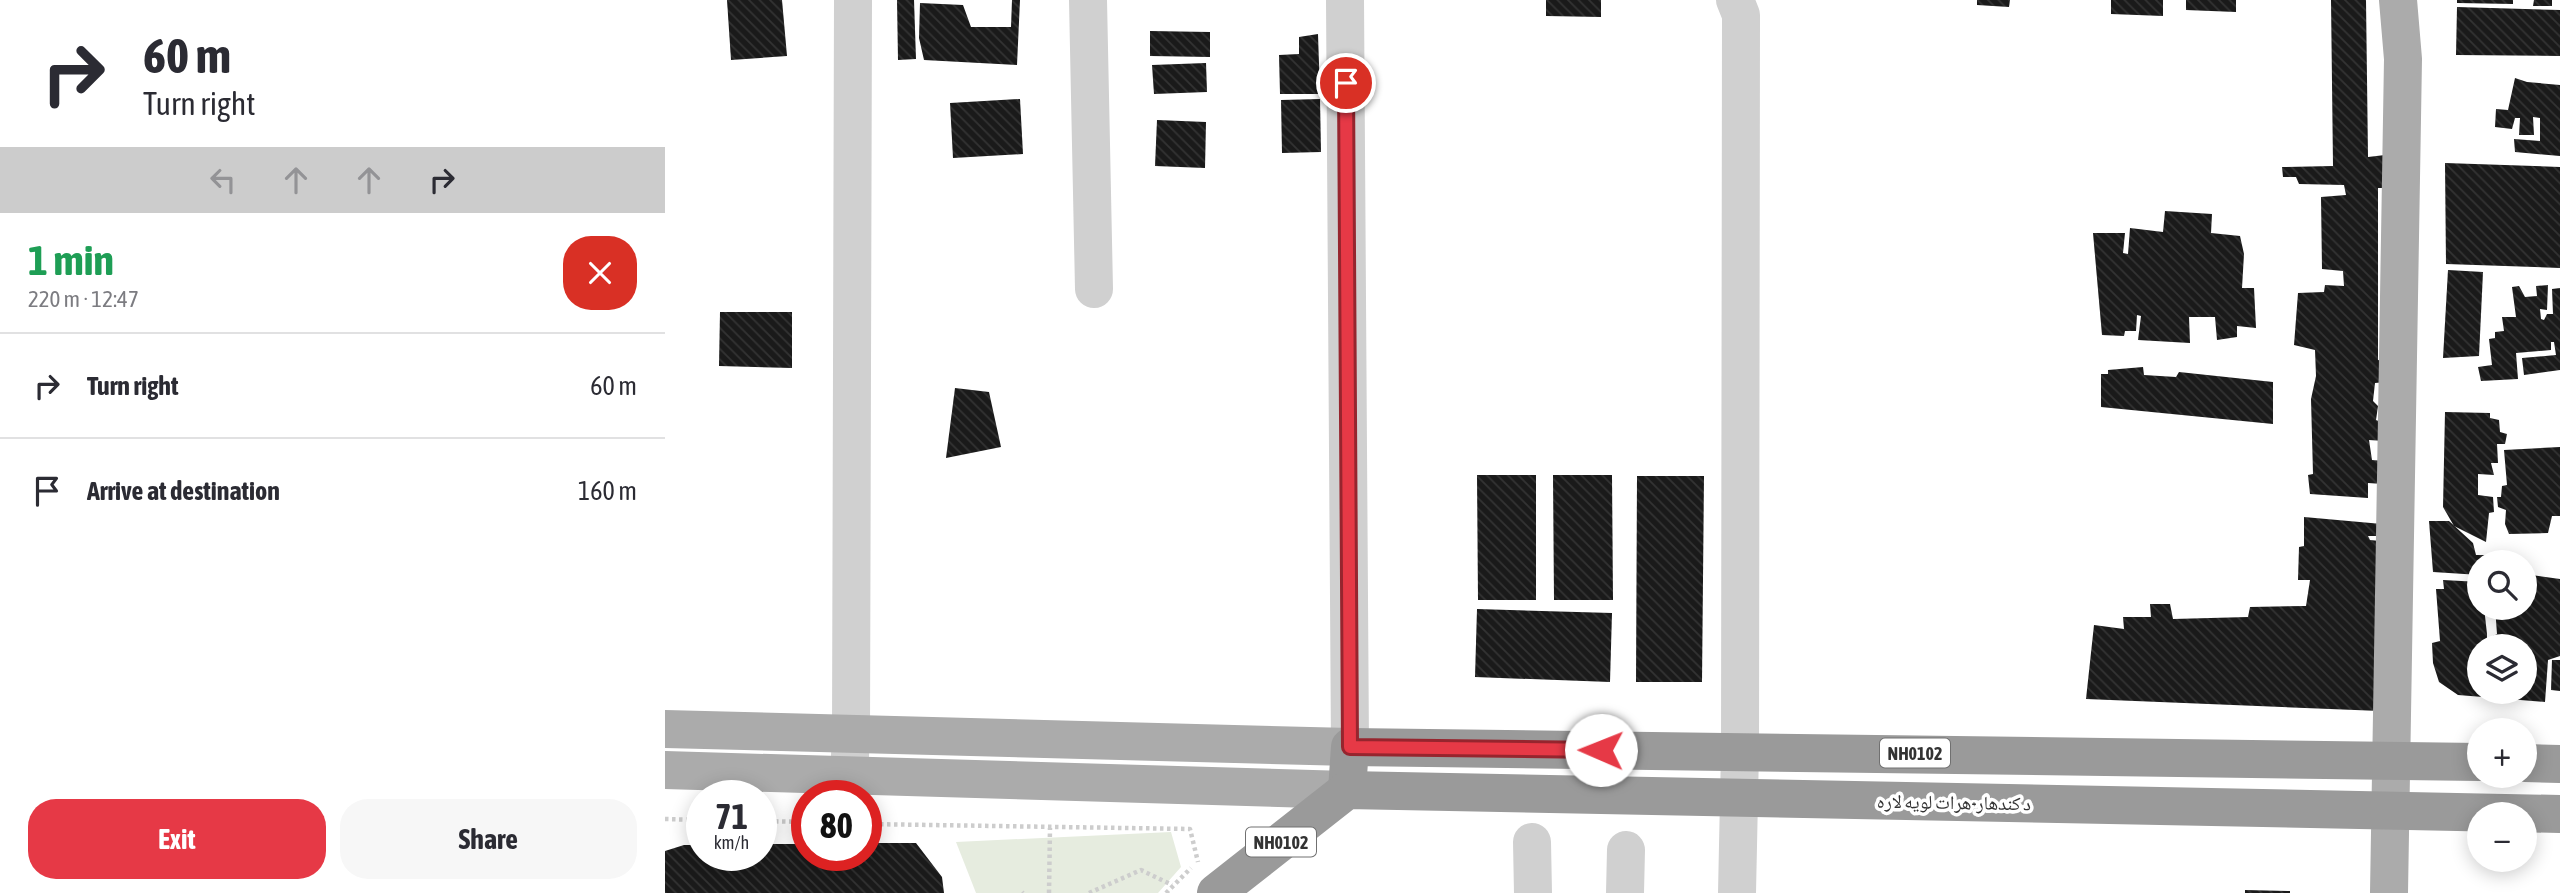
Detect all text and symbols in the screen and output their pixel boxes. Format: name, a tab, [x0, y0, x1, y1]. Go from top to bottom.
text: 60 m	[143, 27, 231, 83]
icon: right	[28, 28, 119, 119]
pin	[1316, 53, 1376, 113]
icon: arrive	[1327, 64, 1365, 102]
text: Turn right	[143, 85, 256, 122]
icon: left	[204, 161, 242, 199]
icon: ahead	[277, 161, 315, 199]
icon: ahead	[350, 161, 388, 199]
icon: right	[423, 161, 461, 199]
text: 1 min	[28, 236, 114, 284]
button: close	[563, 236, 637, 310]
text: 220 m · 12:47	[28, 286, 139, 312]
icon: right	[28, 367, 66, 405]
text: Turn right	[87, 371, 178, 401]
text: 60 m	[590, 371, 637, 401]
icon: arrive	[28, 472, 66, 510]
text: Arrive at destination	[87, 476, 280, 506]
text: 160 m	[578, 476, 637, 506]
map controls	[2467, 550, 2537, 872]
button: search	[2467, 550, 2537, 620]
button: layers	[2467, 634, 2537, 704]
position arrow	[1564, 713, 1638, 787]
button: +	[2467, 718, 2537, 788]
road number: NH0102	[1880, 738, 1950, 768]
speed limit sign: 80	[791, 780, 882, 871]
street label: د کندهار-هرات لويه لاره	[1877, 790, 2031, 815]
text: 71	[715, 796, 748, 836]
button: Exit	[28, 799, 326, 879]
button: Share	[340, 799, 637, 879]
button: −	[2467, 802, 2537, 872]
road number: NH0102	[1246, 828, 1316, 856]
text: km/h	[714, 832, 749, 853]

